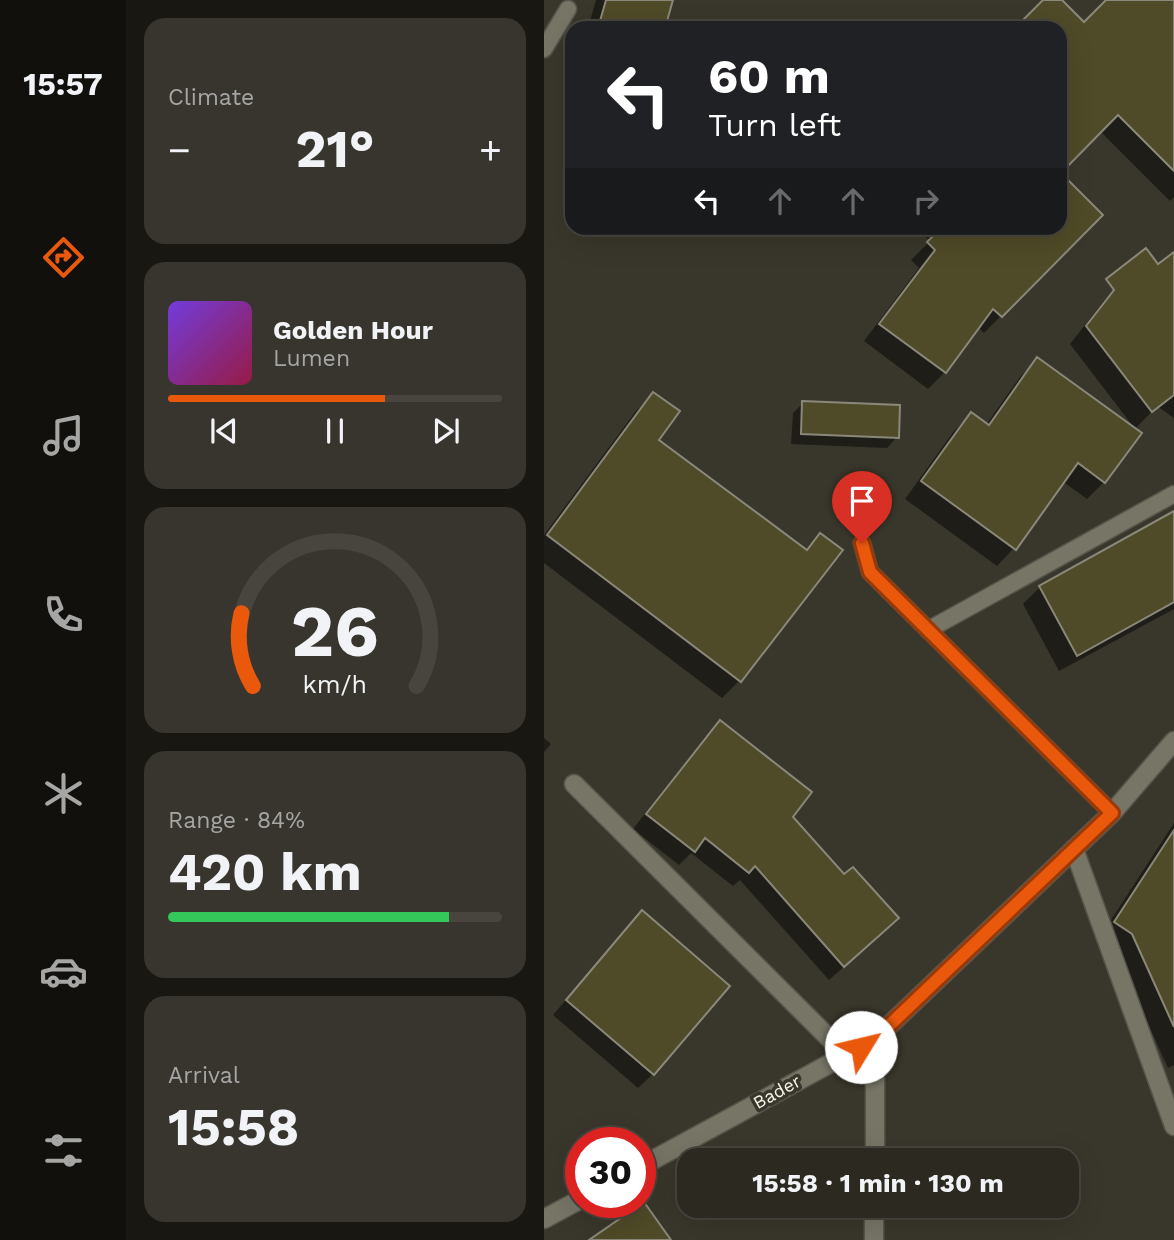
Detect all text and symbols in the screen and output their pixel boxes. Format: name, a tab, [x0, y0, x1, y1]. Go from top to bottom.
text: 60 m	[708, 47, 830, 105]
icon: left	[593, 49, 684, 140]
text: 15:57	[23, 65, 103, 103]
text: Climate	[168, 84, 254, 111]
text: Turn left	[708, 106, 841, 144]
text: 21°	[295, 119, 375, 180]
text: −	[168, 128, 191, 172]
text: +	[479, 128, 502, 172]
icon: left	[688, 182, 726, 220]
icon: ahead	[761, 182, 799, 220]
icon: ahead	[834, 182, 872, 220]
icon: right	[907, 182, 945, 220]
icon: directions	[39, 233, 88, 282]
text: Golden Hour	[273, 315, 433, 345]
text: Lumen	[273, 345, 350, 372]
icon: music	[39, 411, 88, 460]
icon: previous	[205, 412, 243, 450]
icon: pause	[316, 412, 354, 450]
icon: next	[427, 412, 465, 450]
pin	[832, 471, 892, 543]
icon: arrive	[843, 482, 881, 520]
text: 26	[291, 588, 379, 674]
icon: phone	[39, 590, 88, 639]
text: km/h	[303, 670, 367, 699]
icon: climate	[39, 769, 88, 818]
text: Range · 84%	[168, 807, 305, 834]
text: 420 km	[168, 842, 362, 903]
icon: car	[39, 947, 88, 996]
position arrow	[824, 1010, 898, 1084]
text: Arrival	[168, 1062, 240, 1089]
street label: Bader	[749, 1070, 804, 1113]
text: 15:58	[168, 1097, 299, 1158]
icon: filters	[39, 1126, 88, 1175]
speed limit sign: 30	[565, 1127, 656, 1218]
text: 15:58 · 1 min · 130 m	[752, 1168, 1004, 1198]

